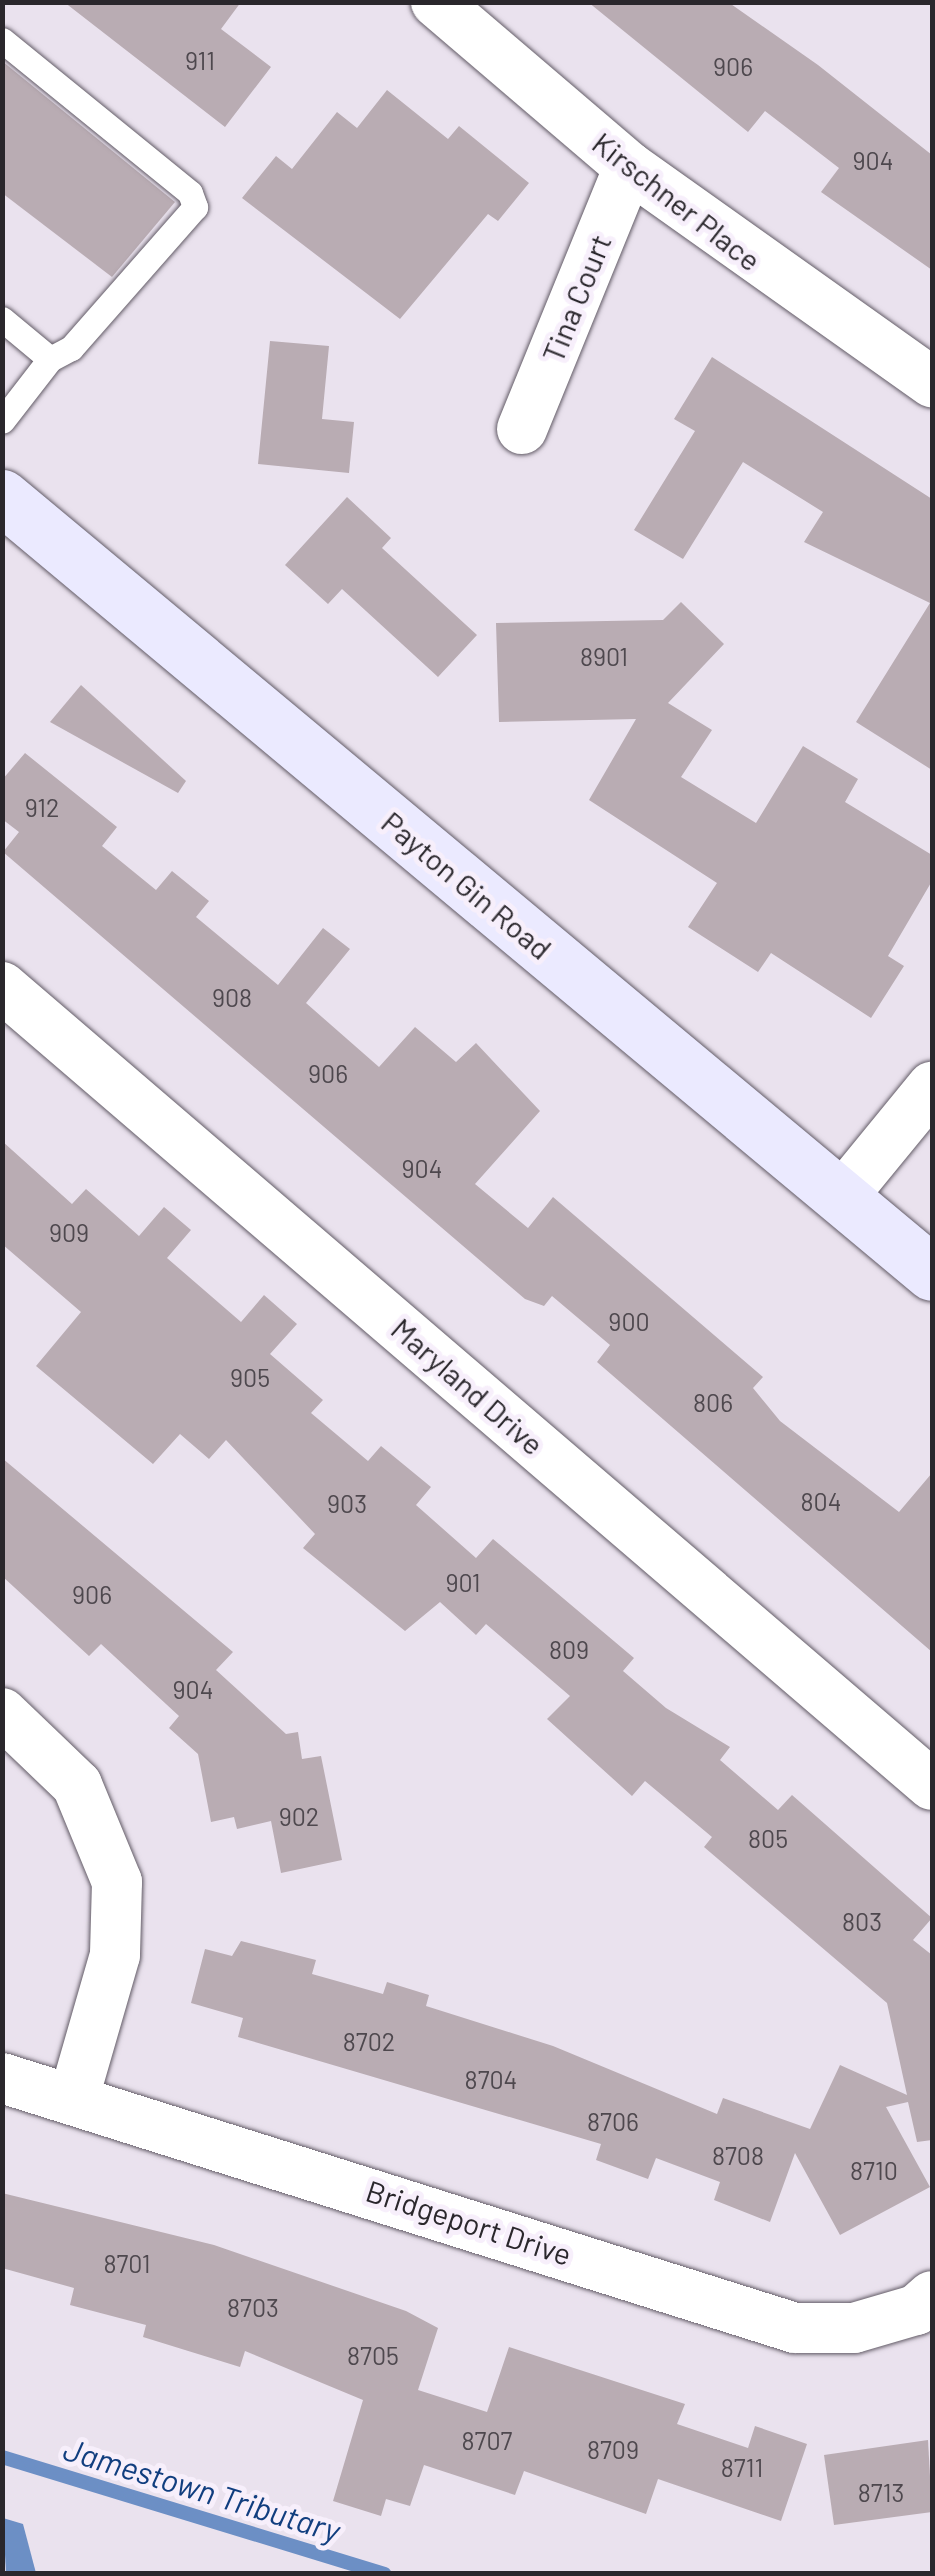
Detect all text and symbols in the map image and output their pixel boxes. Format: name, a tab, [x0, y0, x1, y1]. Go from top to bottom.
house number: 911	[185, 45, 215, 75]
house number: 906	[713, 51, 753, 81]
street label: Kirschner Place	[586, 124, 768, 278]
house number: 904	[853, 145, 893, 175]
street label: Tina Court	[534, 229, 618, 367]
house number: 8901	[580, 641, 628, 671]
house number: 912	[25, 792, 59, 822]
street label: Payton Gin Road	[375, 804, 559, 966]
house number: 908	[212, 982, 252, 1012]
house number: 906	[308, 1058, 348, 1088]
house number: 904	[402, 1153, 442, 1183]
house number: 909	[49, 1217, 89, 1247]
house number: 900	[608, 1306, 650, 1336]
street label: Maryland Drive	[385, 1310, 551, 1462]
house number: 905	[230, 1362, 270, 1392]
house number: 806	[693, 1387, 733, 1417]
house number: 804	[801, 1486, 841, 1516]
house number: 903	[327, 1488, 367, 1518]
house number: 901	[445, 1567, 481, 1597]
house number: 906	[72, 1579, 112, 1609]
house number: 809	[549, 1634, 589, 1664]
house number: 904	[173, 1674, 213, 1704]
house number: 902	[279, 1801, 319, 1831]
house number: 805	[748, 1823, 788, 1853]
house number: 803	[842, 1906, 882, 1936]
house number: 8702	[343, 2026, 395, 2056]
house number: 8704	[465, 2064, 517, 2094]
house number: 8706	[587, 2106, 639, 2136]
house number: 8708	[712, 2140, 764, 2170]
house number: 8710	[850, 2155, 898, 2185]
street label: Bridgeport Drive	[362, 2172, 576, 2272]
house number: 8701	[103, 2248, 151, 2278]
house number: 8703	[227, 2292, 279, 2322]
house number: 8705	[347, 2340, 399, 2370]
house number: 8707	[462, 2425, 512, 2455]
water label: Jamestown Tributary	[59, 2429, 345, 2549]
house number: 8709	[587, 2434, 639, 2464]
house number: 8711	[721, 2452, 763, 2482]
house number: 8713	[858, 2477, 904, 2507]

